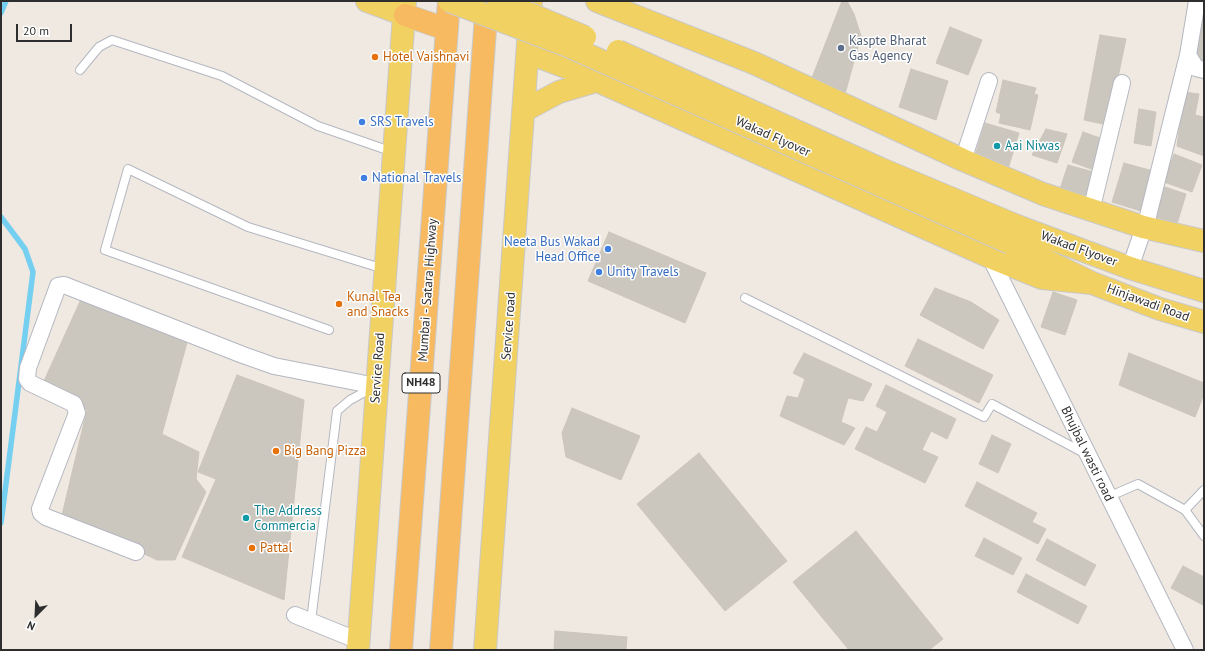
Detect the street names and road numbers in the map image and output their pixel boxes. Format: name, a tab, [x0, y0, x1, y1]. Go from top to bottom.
street label: Wakad Flyover	[733, 114, 813, 160]
street label: Mumbai - Satara Highway	[415, 218, 441, 362]
street label: Wakad Flyover	[1039, 228, 1119, 270]
street label: Hinjawadi Road	[1105, 281, 1191, 325]
street label: Service road	[499, 291, 519, 361]
street label: Service Road	[368, 332, 388, 404]
road number: NH48	[402, 373, 440, 393]
street label: Bhujbal wasti road	[1057, 404, 1117, 504]

